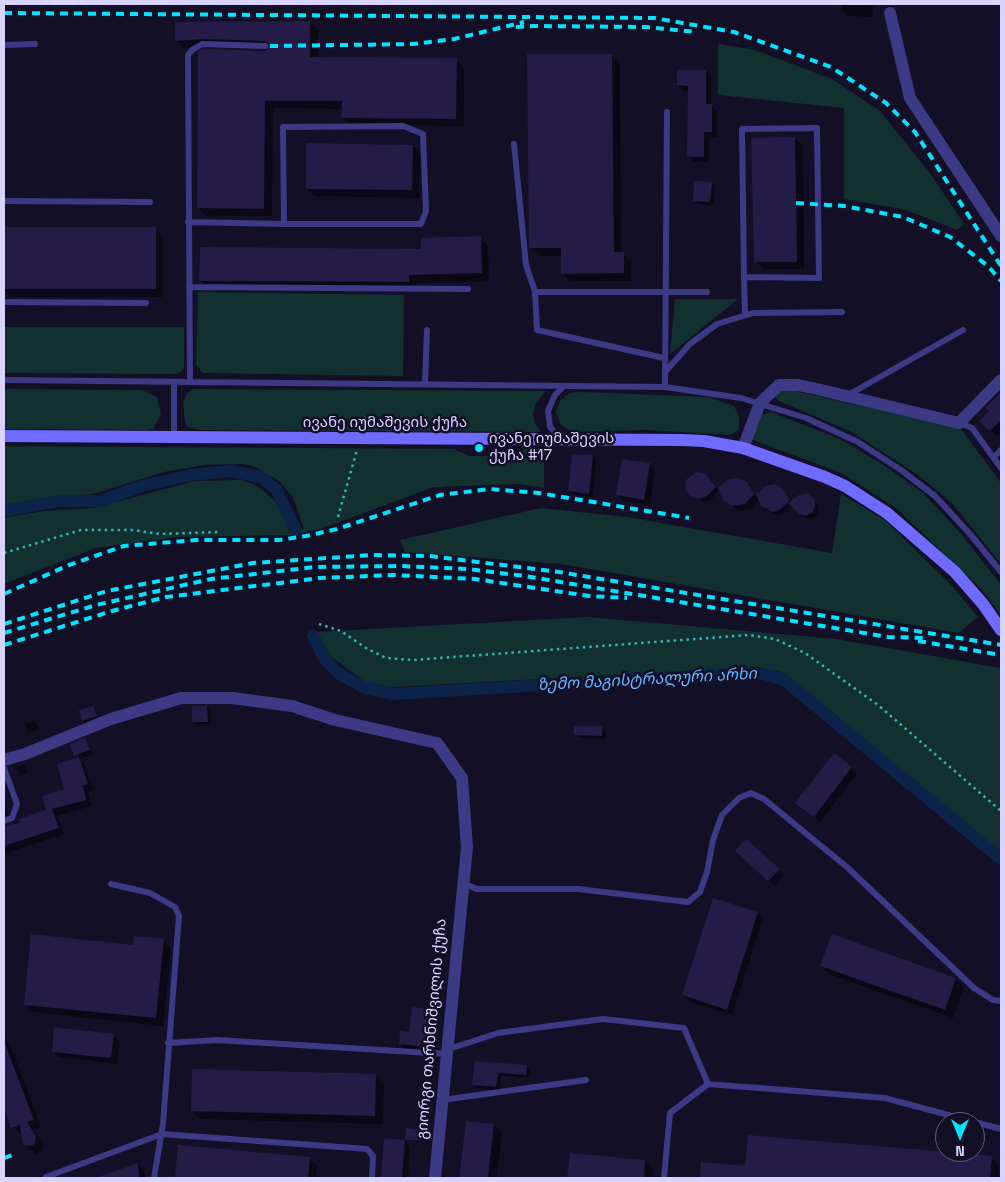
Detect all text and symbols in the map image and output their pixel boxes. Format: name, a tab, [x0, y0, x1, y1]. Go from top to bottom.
street label: ივანე იუმაშევის ქუჩა	[303, 414, 467, 432]
place label: ივანე იუმაშევის ქუჩა #17	[489, 430, 614, 465]
marker: ივანე იუმაშევის ქუჩა #17	[473, 442, 485, 454]
water label: ზემო მაგისტრალური არხი	[537, 665, 757, 695]
street label: გიორგი თარხნიშვილის ქუჩა	[413, 918, 451, 1140]
north arrow	[935, 1112, 985, 1162]
text: N	[955, 1142, 965, 1160]

